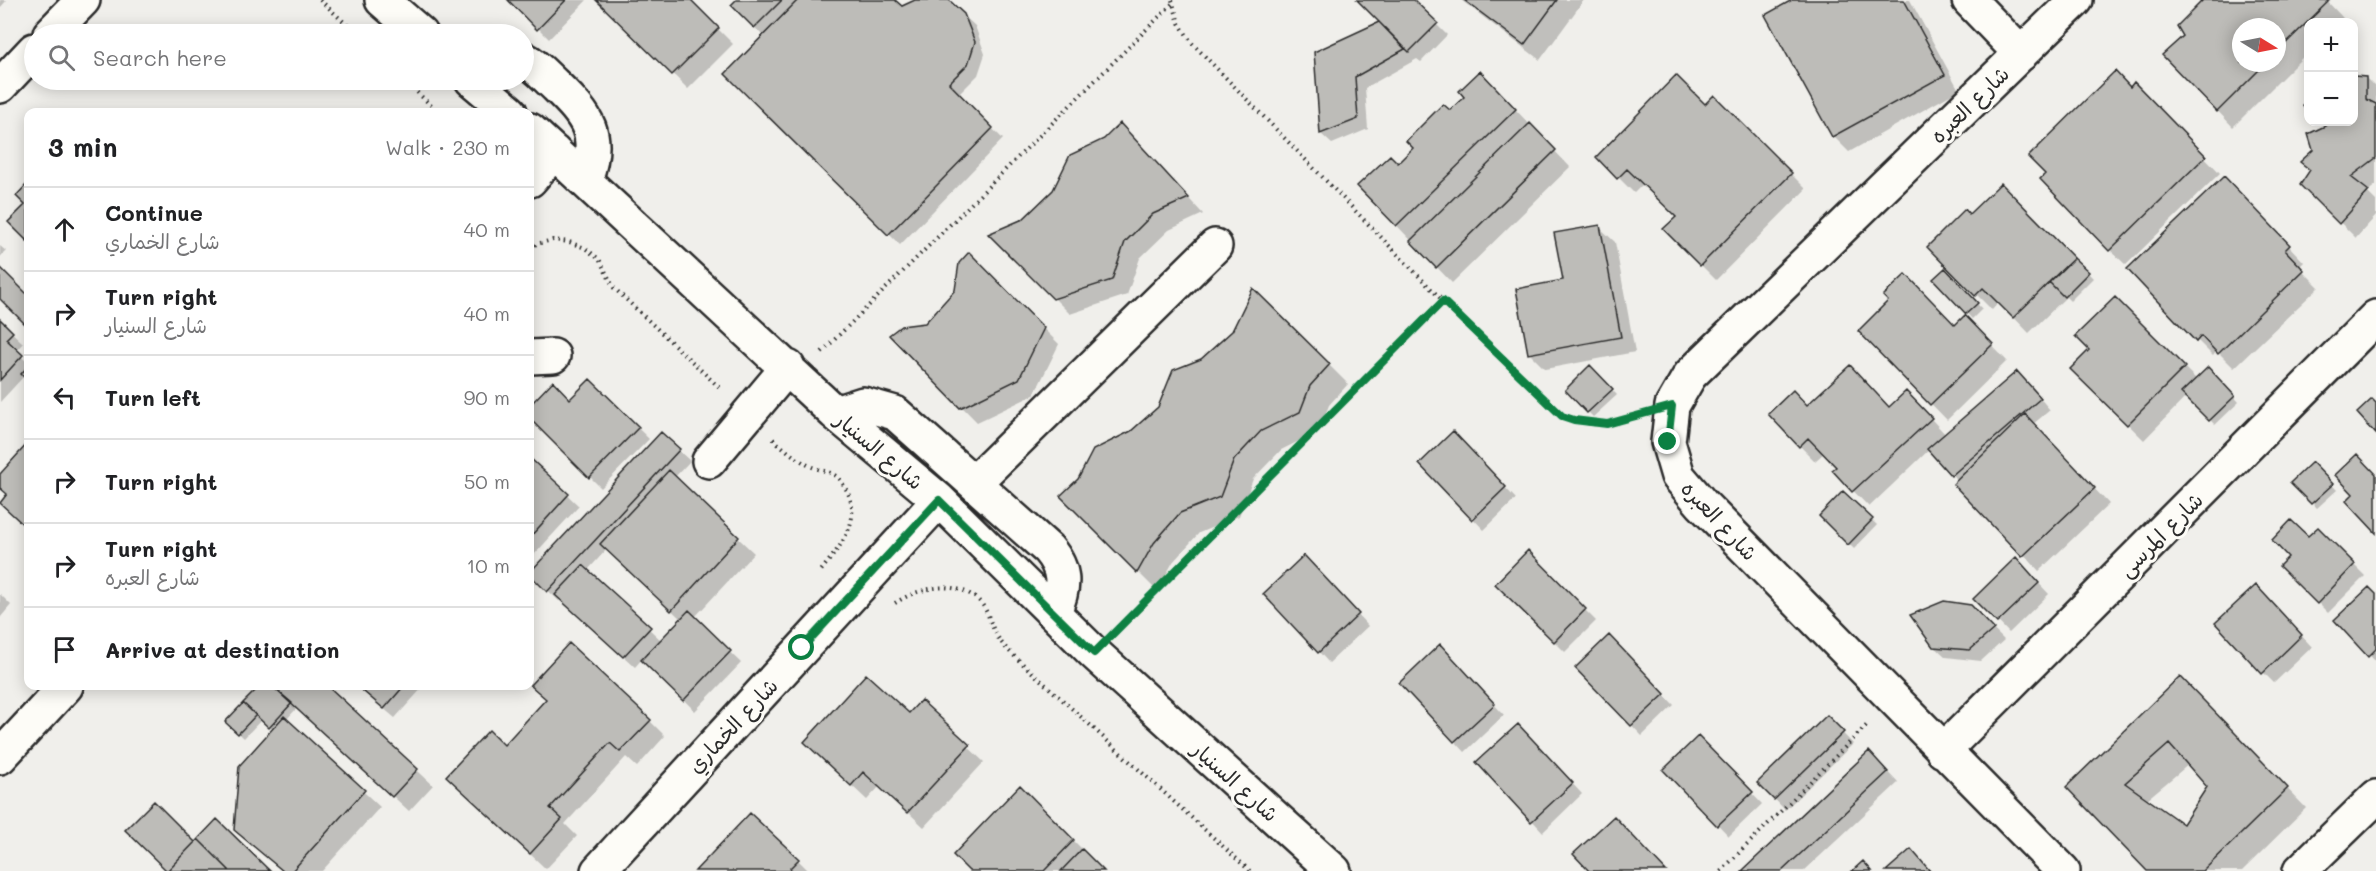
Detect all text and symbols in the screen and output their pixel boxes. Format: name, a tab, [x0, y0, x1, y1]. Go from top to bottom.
north arrow	[2232, 18, 2286, 72]
map controls	[2304, 18, 2358, 126]
button: +	[2304, 18, 2358, 72]
search box	[24, 24, 534, 90]
icon: search	[45, 41, 78, 74]
text: Search here	[93, 43, 227, 72]
street label: شارع العبره	[1924, 60, 2016, 150]
button: −	[2304, 72, 2358, 126]
text: 3 min	[48, 130, 117, 164]
text: Walk · 230 m	[385, 134, 510, 160]
text: Continue	[105, 198, 203, 227]
icon: ahead	[48, 213, 81, 246]
text: 40 m	[464, 216, 510, 242]
text: شارع الخماري	[105, 228, 220, 254]
text: Turn right	[105, 282, 217, 311]
icon: right	[48, 297, 81, 330]
text: 40 m	[464, 300, 510, 326]
text: شارع السنيار	[105, 312, 207, 338]
icon: left	[48, 381, 81, 414]
text: Turn left	[105, 383, 201, 412]
text: 90 m	[464, 384, 510, 410]
street label: شارع السنيار	[827, 404, 930, 497]
route end	[1654, 428, 1680, 454]
icon: right	[48, 465, 81, 498]
text: Turn right	[105, 467, 217, 496]
text: 50 m	[464, 468, 510, 494]
street label: شارع العبره	[1674, 474, 1764, 568]
street label: شارع المرسى	[2112, 486, 2210, 584]
text: Turn right	[105, 534, 217, 563]
icon: right	[48, 549, 81, 582]
text: 10 m	[466, 552, 510, 578]
text: شارع العبره	[105, 564, 200, 590]
icon: arrive	[48, 633, 81, 666]
route start	[788, 634, 814, 660]
text: Arrive at destination	[105, 635, 340, 664]
street label: شارع الخماري	[681, 672, 785, 780]
street label: شارع السنيار	[1184, 734, 1285, 829]

